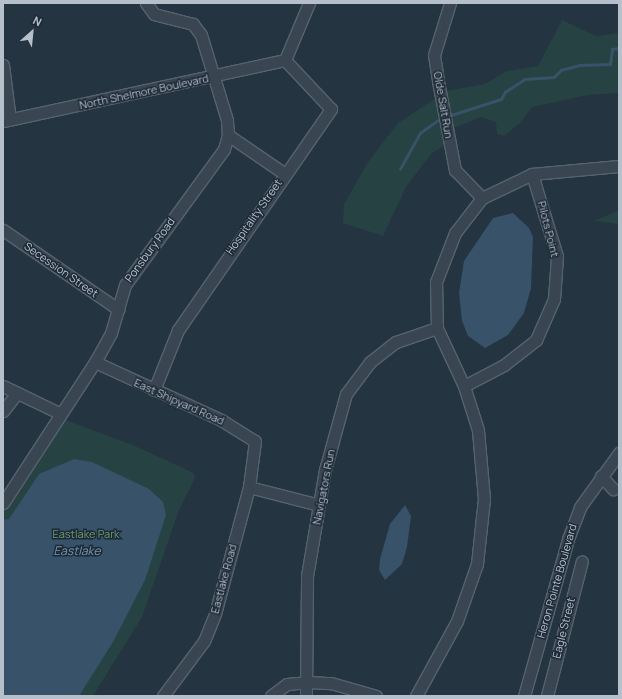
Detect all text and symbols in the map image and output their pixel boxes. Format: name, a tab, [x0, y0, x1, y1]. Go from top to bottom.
north arrow	[12, 12, 52, 52]
text: N	[31, 12, 45, 29]
street label: Olde Salt Run	[431, 70, 455, 140]
street label: North Shelmore Boulevard	[78, 72, 210, 112]
street label: Hospitality Street	[223, 177, 285, 257]
street label: Pilots Point	[535, 200, 561, 258]
street label: Ponsbury Road	[122, 215, 178, 285]
street label: Secession Street	[21, 240, 101, 300]
street label: East Shipyard Road	[132, 376, 226, 428]
street label: Navigators Run	[310, 448, 338, 526]
street label: Heron Pointe Boulevard	[534, 522, 580, 640]
park label: Eastlake Park	[52, 527, 120, 541]
street label: Eastlake Road	[208, 543, 240, 615]
water label: Eastlake	[54, 544, 100, 558]
street label: Eagle Street	[550, 596, 578, 660]

